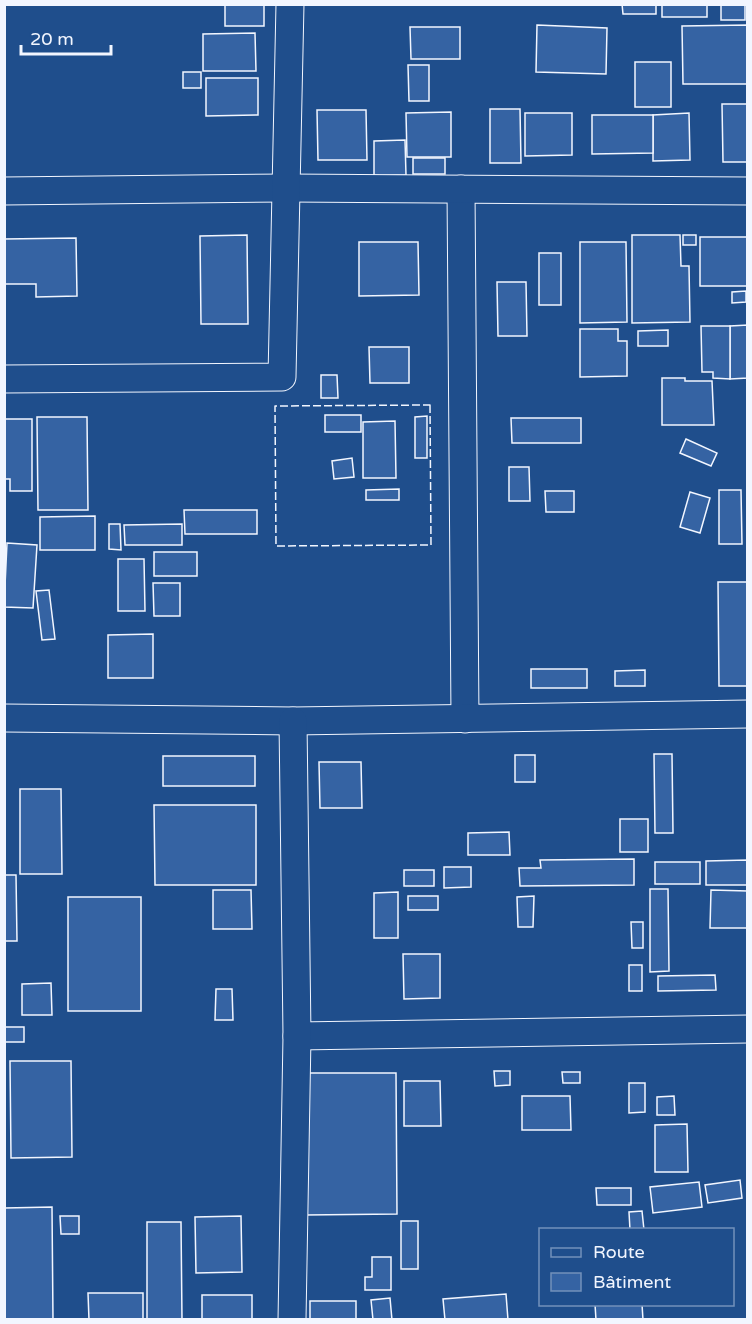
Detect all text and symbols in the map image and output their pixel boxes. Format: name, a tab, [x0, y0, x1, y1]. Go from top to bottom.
scale bar	[21, 18, 111, 56]
text: 20 m	[30, 28, 74, 50]
legend	[539, 1228, 734, 1306]
text: Route	[593, 1241, 645, 1263]
text: Bâtiment	[593, 1271, 671, 1293]

